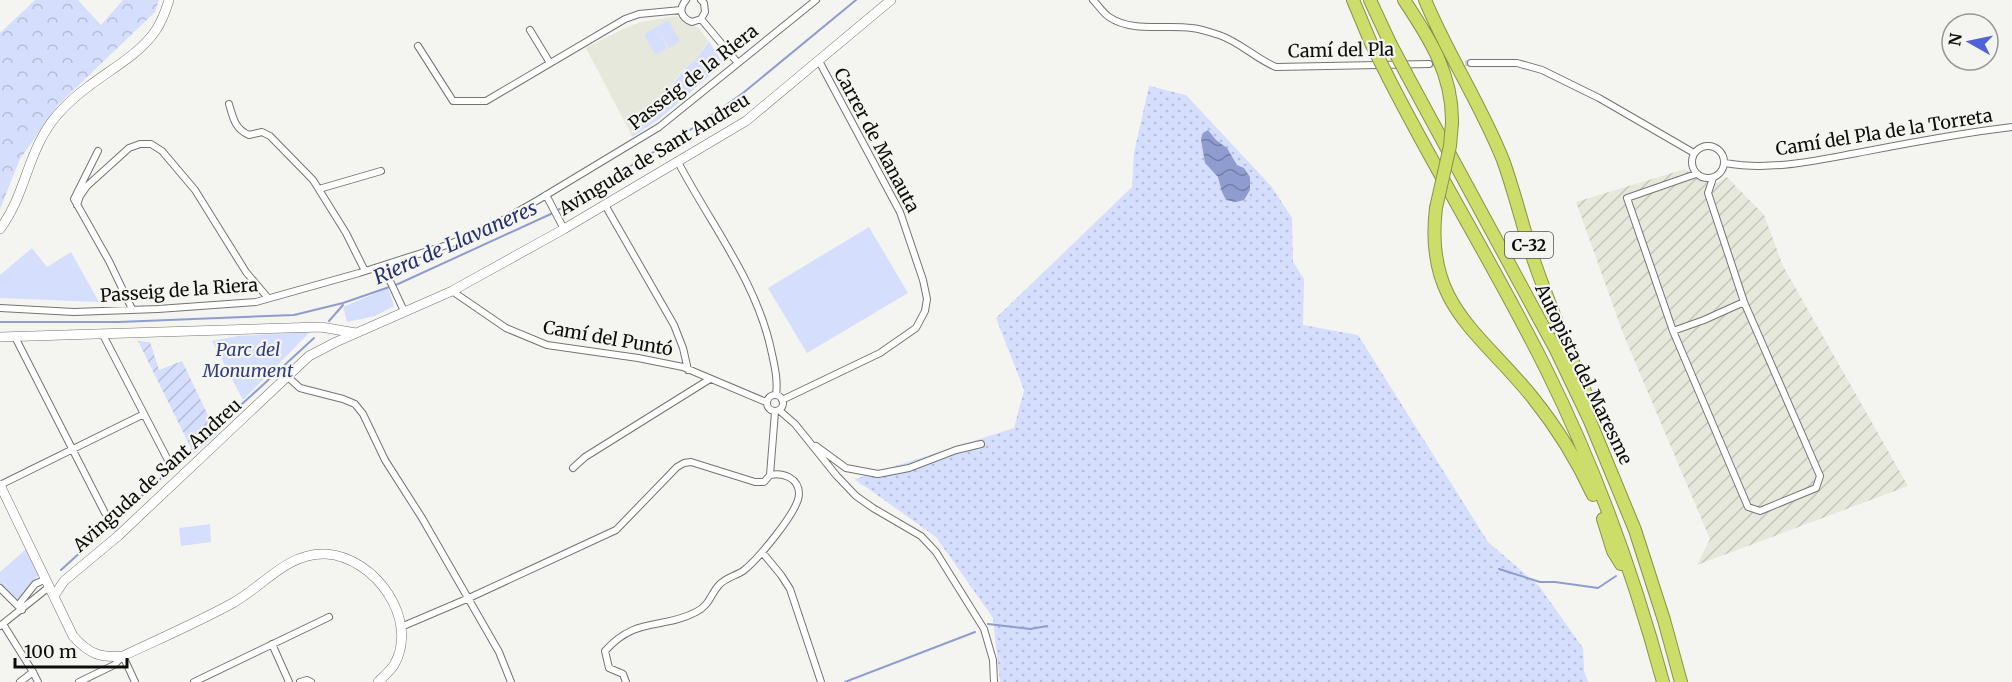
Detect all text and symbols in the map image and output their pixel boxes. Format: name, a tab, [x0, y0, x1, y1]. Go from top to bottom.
north arrow	[1940, 12, 2000, 72]
street label: Passeig de la Riera	[624, 19, 763, 135]
text: N	[1944, 31, 1966, 47]
street label: Camí del Pla	[1288, 38, 1395, 62]
street label: Carrer de Manauta	[829, 64, 925, 217]
street label: Avinguda de Sant Andreu	[554, 88, 754, 221]
street label: Camí del Pla de la Torreta	[1774, 103, 1994, 160]
water label: Riera de Llavaneres	[369, 195, 541, 289]
road number: C-32	[1505, 232, 1553, 258]
street label: Passeig de la Riera	[99, 273, 259, 307]
street label: Autopista del Maresme	[1530, 279, 1638, 468]
street label: Camí del Puntó	[541, 315, 675, 361]
park label: Parc del Monument	[202, 338, 294, 382]
street label: Avinguda de Sant Andreu	[67, 393, 246, 557]
scale bar	[15, 631, 128, 669]
text: 100 m	[24, 640, 77, 663]

